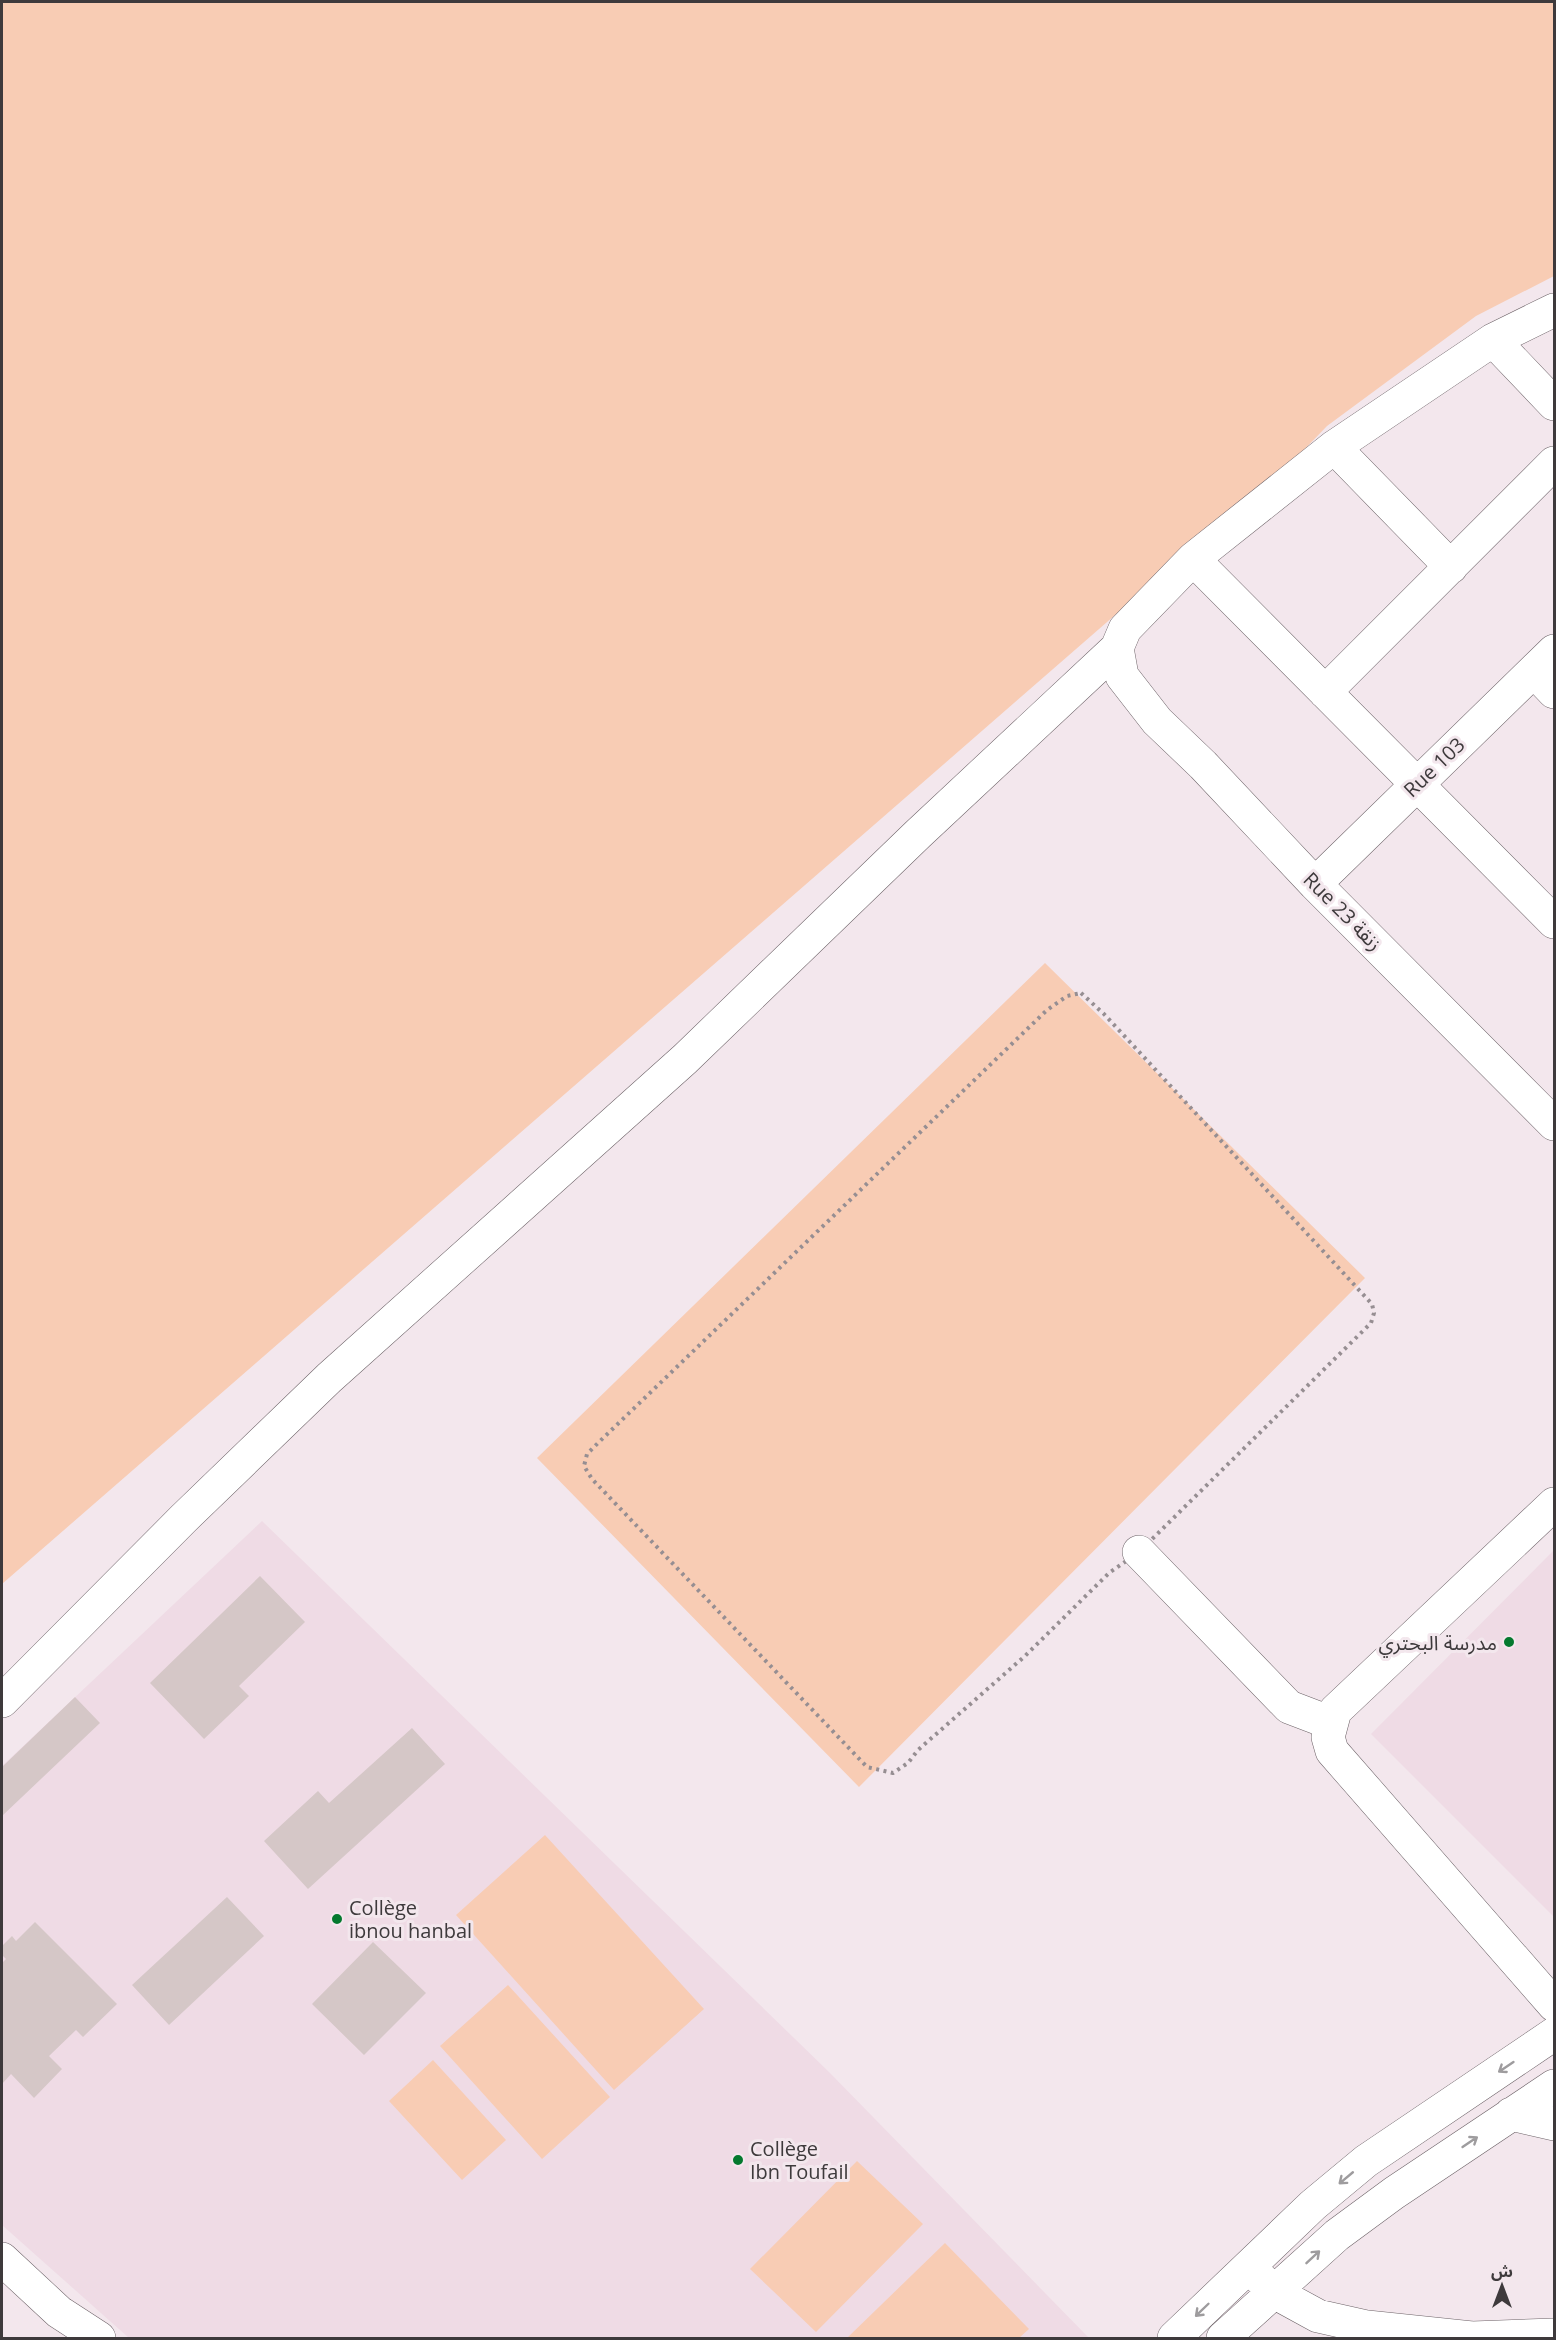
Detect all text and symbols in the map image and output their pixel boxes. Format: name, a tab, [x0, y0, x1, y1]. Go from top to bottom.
street label: Rue 103	[1398, 731, 1470, 803]
street label: Rue 23 زنقة	[1298, 866, 1388, 956]
place label: مدرسة البحتري	[1378, 1629, 1497, 1658]
marker: مدرسة البحتري	[1502, 1635, 1516, 1649]
place label: Collège ibnou hanbal	[349, 1894, 472, 1944]
marker: Collège ibnou hanbal	[330, 1912, 344, 1926]
one-way arrow	[1498, 2061, 1515, 2073]
place label: Collège Ibn Toufail	[750, 2135, 849, 2185]
one-way arrow	[1462, 2136, 1478, 2148]
marker: Collège Ibn Toufail	[731, 2153, 745, 2167]
one-way arrow	[1339, 2171, 1354, 2185]
one-way arrow	[1305, 2250, 1320, 2264]
north arrow	[1472, 2256, 1532, 2316]
text: ش	[1491, 2260, 1513, 2282]
one-way arrow	[1195, 2303, 1210, 2317]

